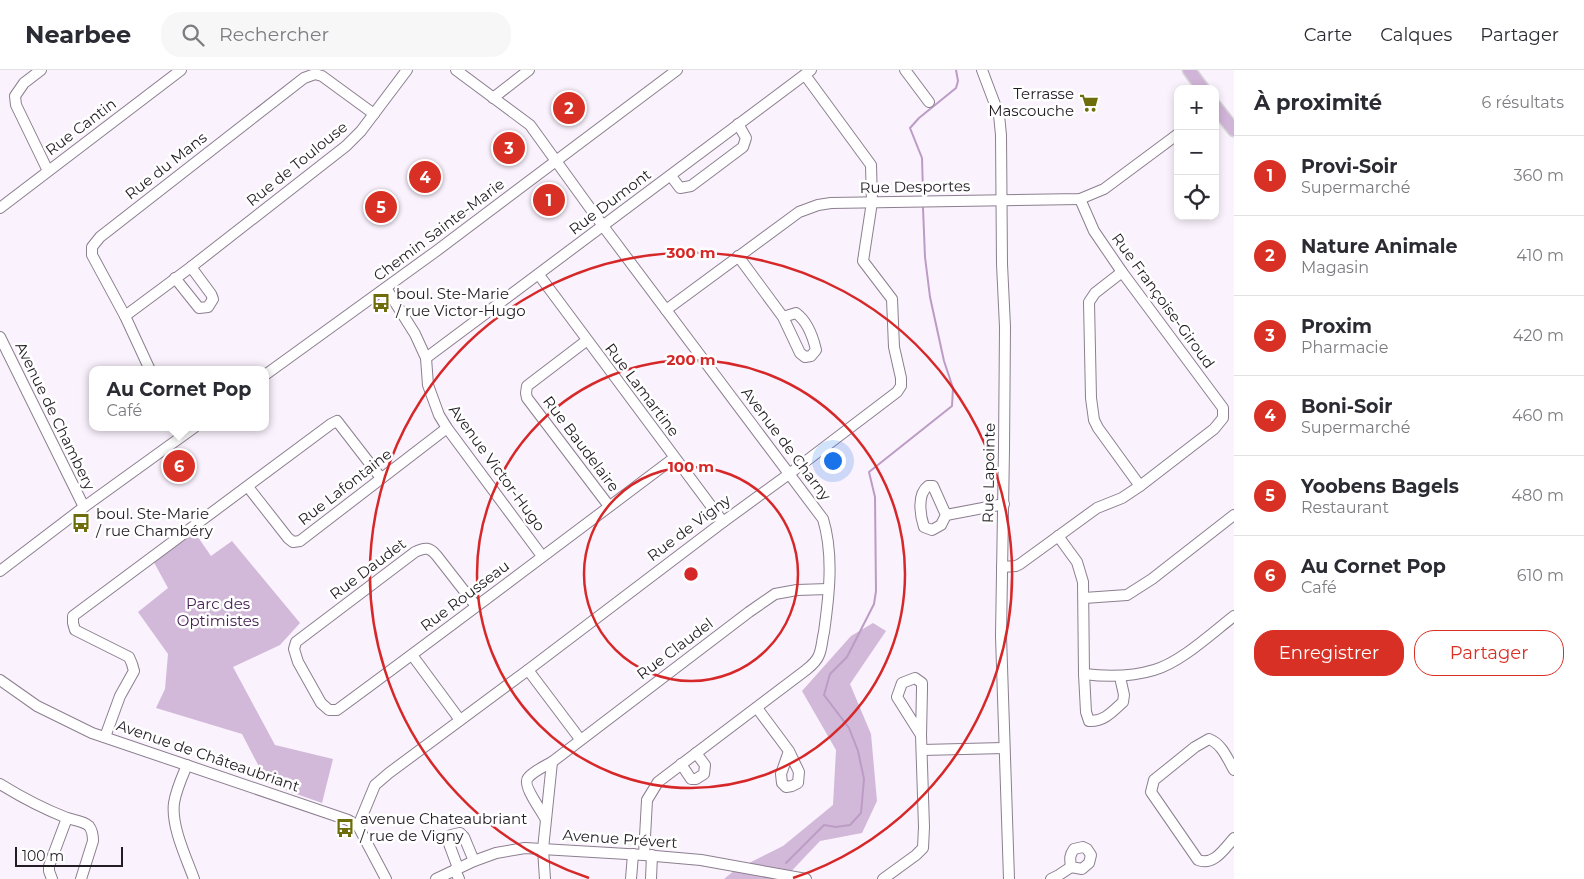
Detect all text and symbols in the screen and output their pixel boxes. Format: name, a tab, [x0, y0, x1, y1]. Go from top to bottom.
search box	[161, 12, 511, 57]
text: Nearbee	[25, 20, 131, 49]
icon: search	[179, 21, 207, 49]
text: Rechercher	[219, 23, 329, 46]
text: Carte	[1304, 24, 1352, 46]
text: Calques	[1380, 24, 1452, 46]
text: Partager	[1480, 24, 1559, 46]
place label: Terrasse Mascouche	[988, 84, 1074, 120]
map controls	[1174, 85, 1219, 220]
button: +	[1174, 85, 1219, 130]
pin: 2	[553, 89, 585, 127]
text: À proximité	[1254, 90, 1382, 115]
supermarket icon: Terrasse Mascouche	[1078, 92, 1100, 114]
text: 6 résultats	[1482, 93, 1564, 112]
street label: Rue Cantin	[42, 94, 120, 159]
street label: Rue de Toulouse	[242, 117, 351, 210]
street label: Rue du Mans	[121, 128, 210, 203]
pin: 3	[493, 129, 525, 167]
button: −	[1174, 130, 1219, 175]
text: Provi-Soir	[1301, 155, 1398, 178]
pin: 4	[409, 158, 441, 196]
street label: Rue Dumont	[565, 165, 655, 239]
text: 1	[1267, 166, 1273, 185]
text: 360 m	[1513, 166, 1564, 185]
street label: Chemin Sainte-Marie	[369, 174, 508, 285]
button: locate	[1174, 175, 1219, 220]
street label: Rue Desportes	[859, 176, 971, 197]
text: Supermarché	[1301, 178, 1410, 197]
pin: 1	[533, 181, 565, 219]
pin: 5	[365, 188, 397, 226]
street label: Rue Françoise-Giroud	[1108, 229, 1219, 372]
text: Nature Animale	[1301, 235, 1458, 258]
text: 300 m	[665, 243, 716, 262]
text: 2	[1265, 246, 1275, 265]
text: 410 m	[1516, 246, 1564, 265]
text: Magasin	[1301, 258, 1369, 277]
place label: boul. Ste-Marie / rue Victor-Hugo	[395, 284, 526, 320]
bus stop icon: boul. Ste-Marie / rue Victor-Hugo	[370, 292, 392, 314]
text: Proxim	[1301, 315, 1372, 338]
text: 3	[1265, 326, 1275, 345]
text: 420 m	[1513, 326, 1564, 345]
text: Pharmacie	[1301, 338, 1388, 357]
street label: Avenue de Chambery	[11, 339, 100, 494]
street label: Rue Lamartine	[601, 339, 684, 440]
text: 200 m	[666, 350, 716, 369]
popup	[89, 366, 269, 431]
text: Au Cornet Pop	[107, 378, 251, 401]
street label: Avenue de Charny	[738, 383, 836, 505]
street label: Rue Baudelaire	[539, 392, 624, 495]
text: Boni-Soir	[1301, 395, 1392, 418]
text: Café	[107, 401, 142, 420]
street label: Avenue Victor-Hugo	[445, 401, 550, 535]
text: 4	[1264, 406, 1276, 425]
text: 460 m	[1512, 406, 1564, 425]
text: Supermarché	[1301, 418, 1410, 437]
street label: Rue Lapointe	[978, 423, 999, 523]
street label: Rue Lafontaine	[294, 444, 395, 529]
pin: 6	[163, 447, 195, 485]
your location	[820, 448, 846, 474]
text: 100 m	[668, 457, 714, 476]
text: Yoobens Bagels	[1301, 475, 1459, 498]
text: 5	[1265, 486, 1275, 505]
text: 480 m	[1511, 486, 1564, 505]
street label: Rue de Vigny	[643, 490, 735, 565]
text: Restaurant	[1301, 498, 1389, 517]
place label: boul. Ste-Marie / rue Chambéry	[95, 504, 214, 540]
bus stop icon: boul. Ste-Marie / rue Chambéry	[70, 512, 92, 534]
street label: Rue Daudet	[326, 534, 410, 603]
text: Au Cornet Pop	[1301, 555, 1446, 578]
street label: Rue Rousseau	[416, 556, 513, 635]
centre of rings	[682, 565, 700, 583]
text: 6	[1265, 566, 1275, 585]
text: 610 m	[1517, 566, 1564, 585]
text: Café	[1301, 578, 1337, 597]
park label: Parc des Optimistes	[177, 594, 259, 630]
street label: Rue Claudel	[633, 614, 717, 684]
button: Enregistrer	[1254, 630, 1404, 676]
button: Partager	[1414, 630, 1564, 676]
street label: Avenue de Châteaubriant	[114, 715, 302, 796]
place label: avenue Chateaubriant / rue de Vigny	[359, 809, 527, 845]
bus stop icon: avenue Chateaubriant / rue de Vigny	[334, 817, 356, 839]
street label: Avenue Prévert	[562, 825, 678, 852]
scale bar	[15, 844, 122, 867]
text: 100 m	[22, 847, 64, 865]

